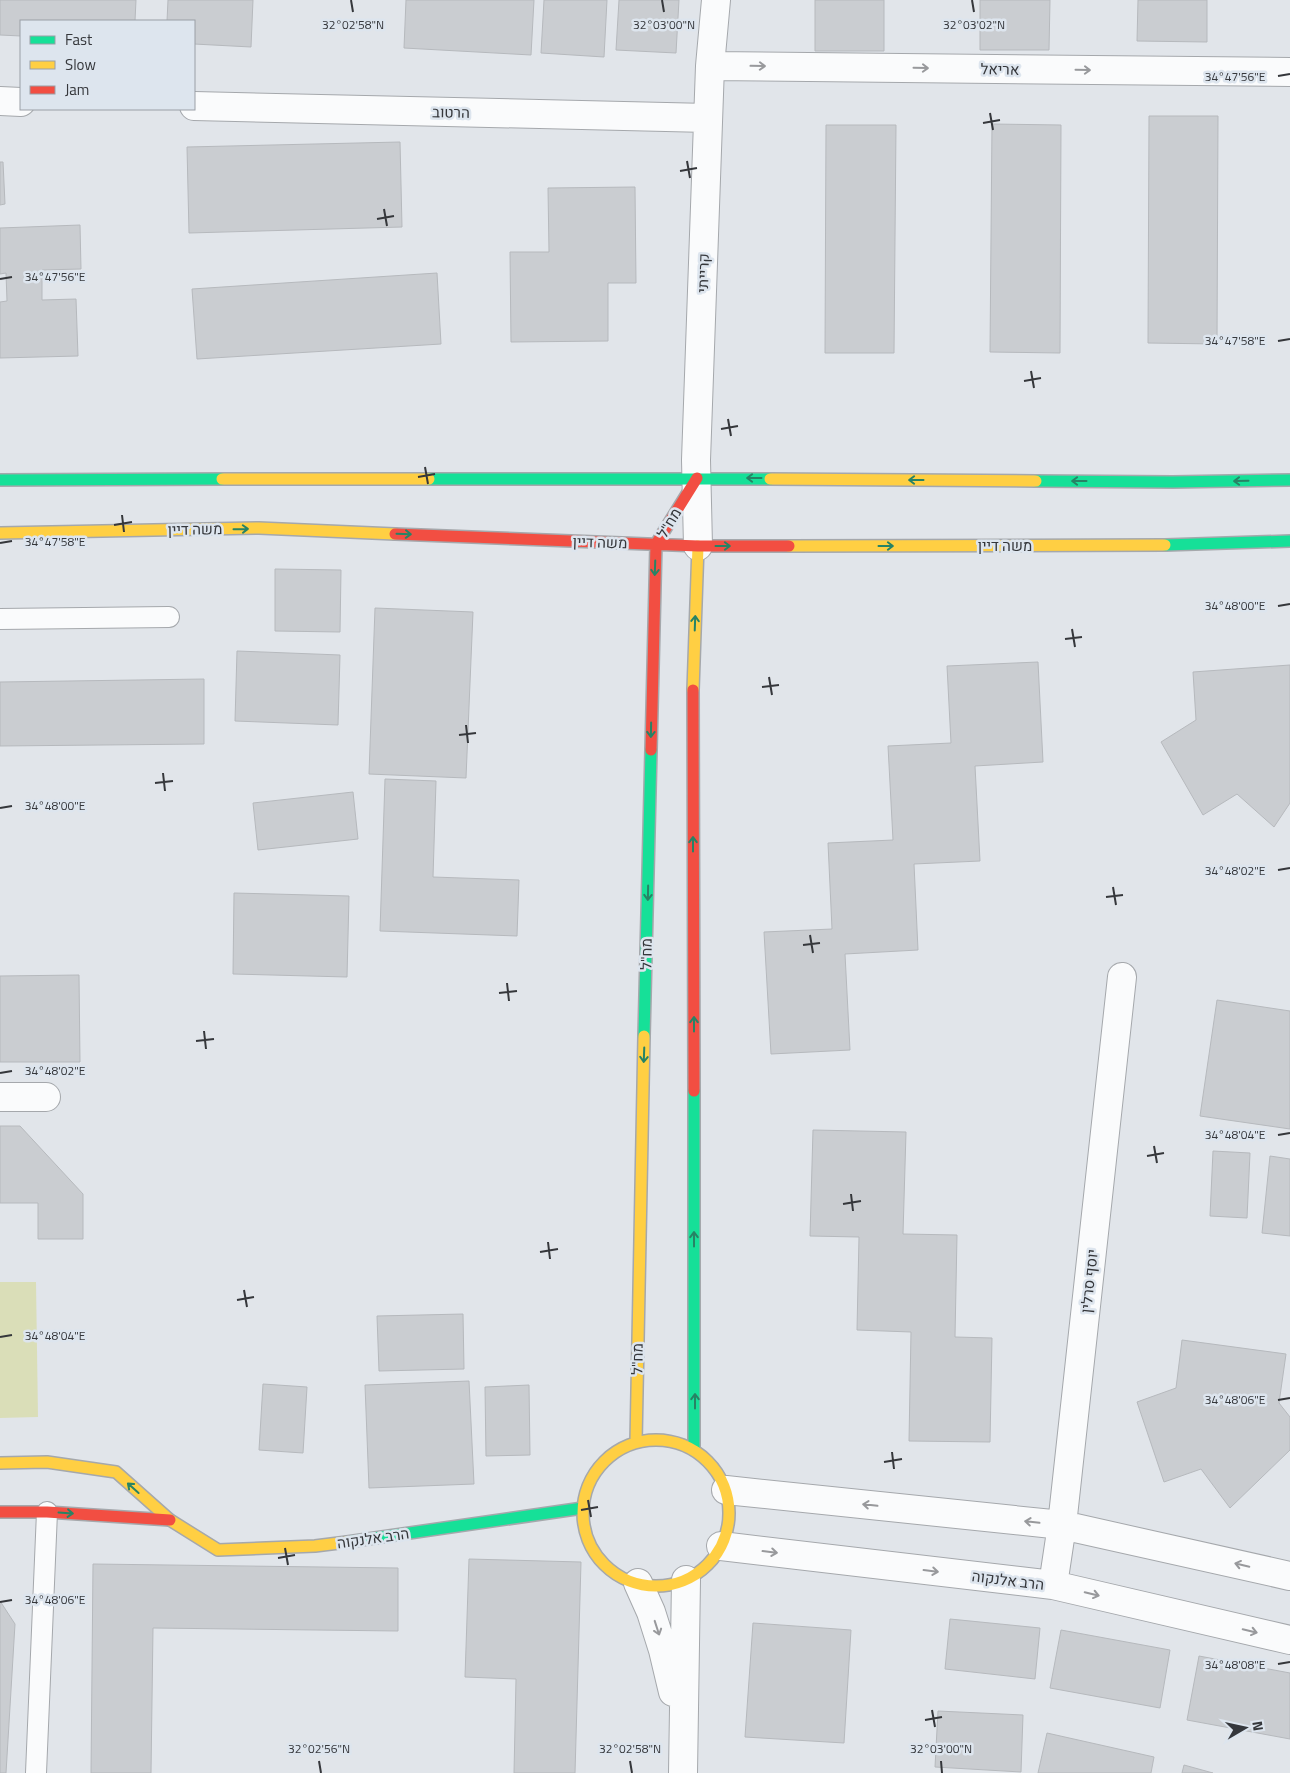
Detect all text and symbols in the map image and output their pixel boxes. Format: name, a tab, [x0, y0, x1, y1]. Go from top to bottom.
text: 32°02'58"N	[322, 15, 384, 34]
text: 32°03'00"N	[633, 15, 695, 34]
text: 32°03'02"N	[943, 15, 1005, 34]
legend	[20, 20, 195, 110]
text: Fast	[65, 28, 93, 51]
text: Slow	[65, 53, 96, 76]
street label: אריאל	[980, 57, 1020, 81]
one-way arrow	[750, 61, 766, 71]
one-way arrow	[912, 63, 929, 73]
one-way arrow	[1075, 65, 1091, 75]
text: 34°47'56"E	[1205, 67, 1266, 86]
text: Jam	[65, 78, 89, 101]
street label: הרטוב	[432, 100, 470, 124]
street label: קרייתי	[691, 253, 715, 293]
text: 34°47'56"E	[25, 267, 86, 286]
text: 34°47'58"E	[1205, 331, 1266, 350]
one-way arrow	[746, 474, 762, 483]
one-way arrow	[909, 475, 925, 485]
one-way arrow	[1071, 476, 1088, 486]
one-way arrow	[1234, 476, 1250, 486]
street label: מח"ל	[651, 503, 687, 543]
street label: משה דיין	[167, 517, 223, 541]
one-way arrow	[233, 524, 249, 533]
one-way arrow	[395, 529, 411, 539]
street label: משה דיין	[572, 530, 628, 554]
text: 34°47'58"E	[25, 532, 86, 551]
street label: משה דיין	[978, 534, 1032, 557]
one-way arrow	[715, 541, 731, 551]
one-way arrow	[878, 541, 894, 550]
one-way arrow	[650, 560, 660, 576]
text: 34°48'00"E	[1205, 596, 1266, 615]
one-way arrow	[690, 615, 699, 631]
one-way arrow	[647, 722, 656, 738]
text: 34°48'00"E	[25, 796, 86, 815]
one-way arrow	[688, 836, 698, 852]
text: 34°48'02"E	[1205, 861, 1266, 880]
one-way arrow	[643, 885, 652, 901]
street label: מח"ל	[634, 938, 658, 970]
one-way arrow	[689, 1016, 699, 1032]
one-way arrow	[639, 1047, 648, 1063]
text: 34°48'02"E	[25, 1061, 86, 1080]
text: 34°48'04"E	[1205, 1125, 1266, 1144]
one-way arrow	[689, 1231, 699, 1248]
street label: יוסף סרלין	[1074, 1248, 1104, 1314]
text: 34°48'04"E	[25, 1326, 86, 1345]
street label: מח"ל	[625, 1343, 649, 1375]
text: 34°48'06"E	[1205, 1390, 1266, 1409]
one-way arrow	[690, 1394, 700, 1410]
one-way arrow	[127, 1482, 140, 1494]
one-way arrow	[863, 1500, 879, 1510]
one-way arrow	[58, 1509, 74, 1518]
one-way arrow	[1024, 1517, 1040, 1527]
street label: הרב אלנקוה	[335, 1522, 411, 1554]
one-way arrow	[761, 1547, 777, 1557]
one-way arrow	[1235, 1560, 1251, 1569]
street label: הרב אלנקוה	[971, 1564, 1045, 1596]
one-way arrow	[923, 1566, 939, 1576]
text: 34°48'06"E	[25, 1590, 86, 1609]
one-way arrow	[1083, 1590, 1099, 1599]
one-way arrow	[652, 1620, 662, 1636]
one-way arrow	[1242, 1627, 1258, 1636]
text: 34°48'08"E	[1205, 1655, 1266, 1674]
north arrow	[1220, 1703, 1270, 1753]
text: N	[1247, 1719, 1269, 1732]
text: 32°02'56"N	[288, 1739, 350, 1758]
text: 32°02'58"N	[599, 1739, 661, 1758]
text: 32°03'00"N	[910, 1739, 972, 1758]

